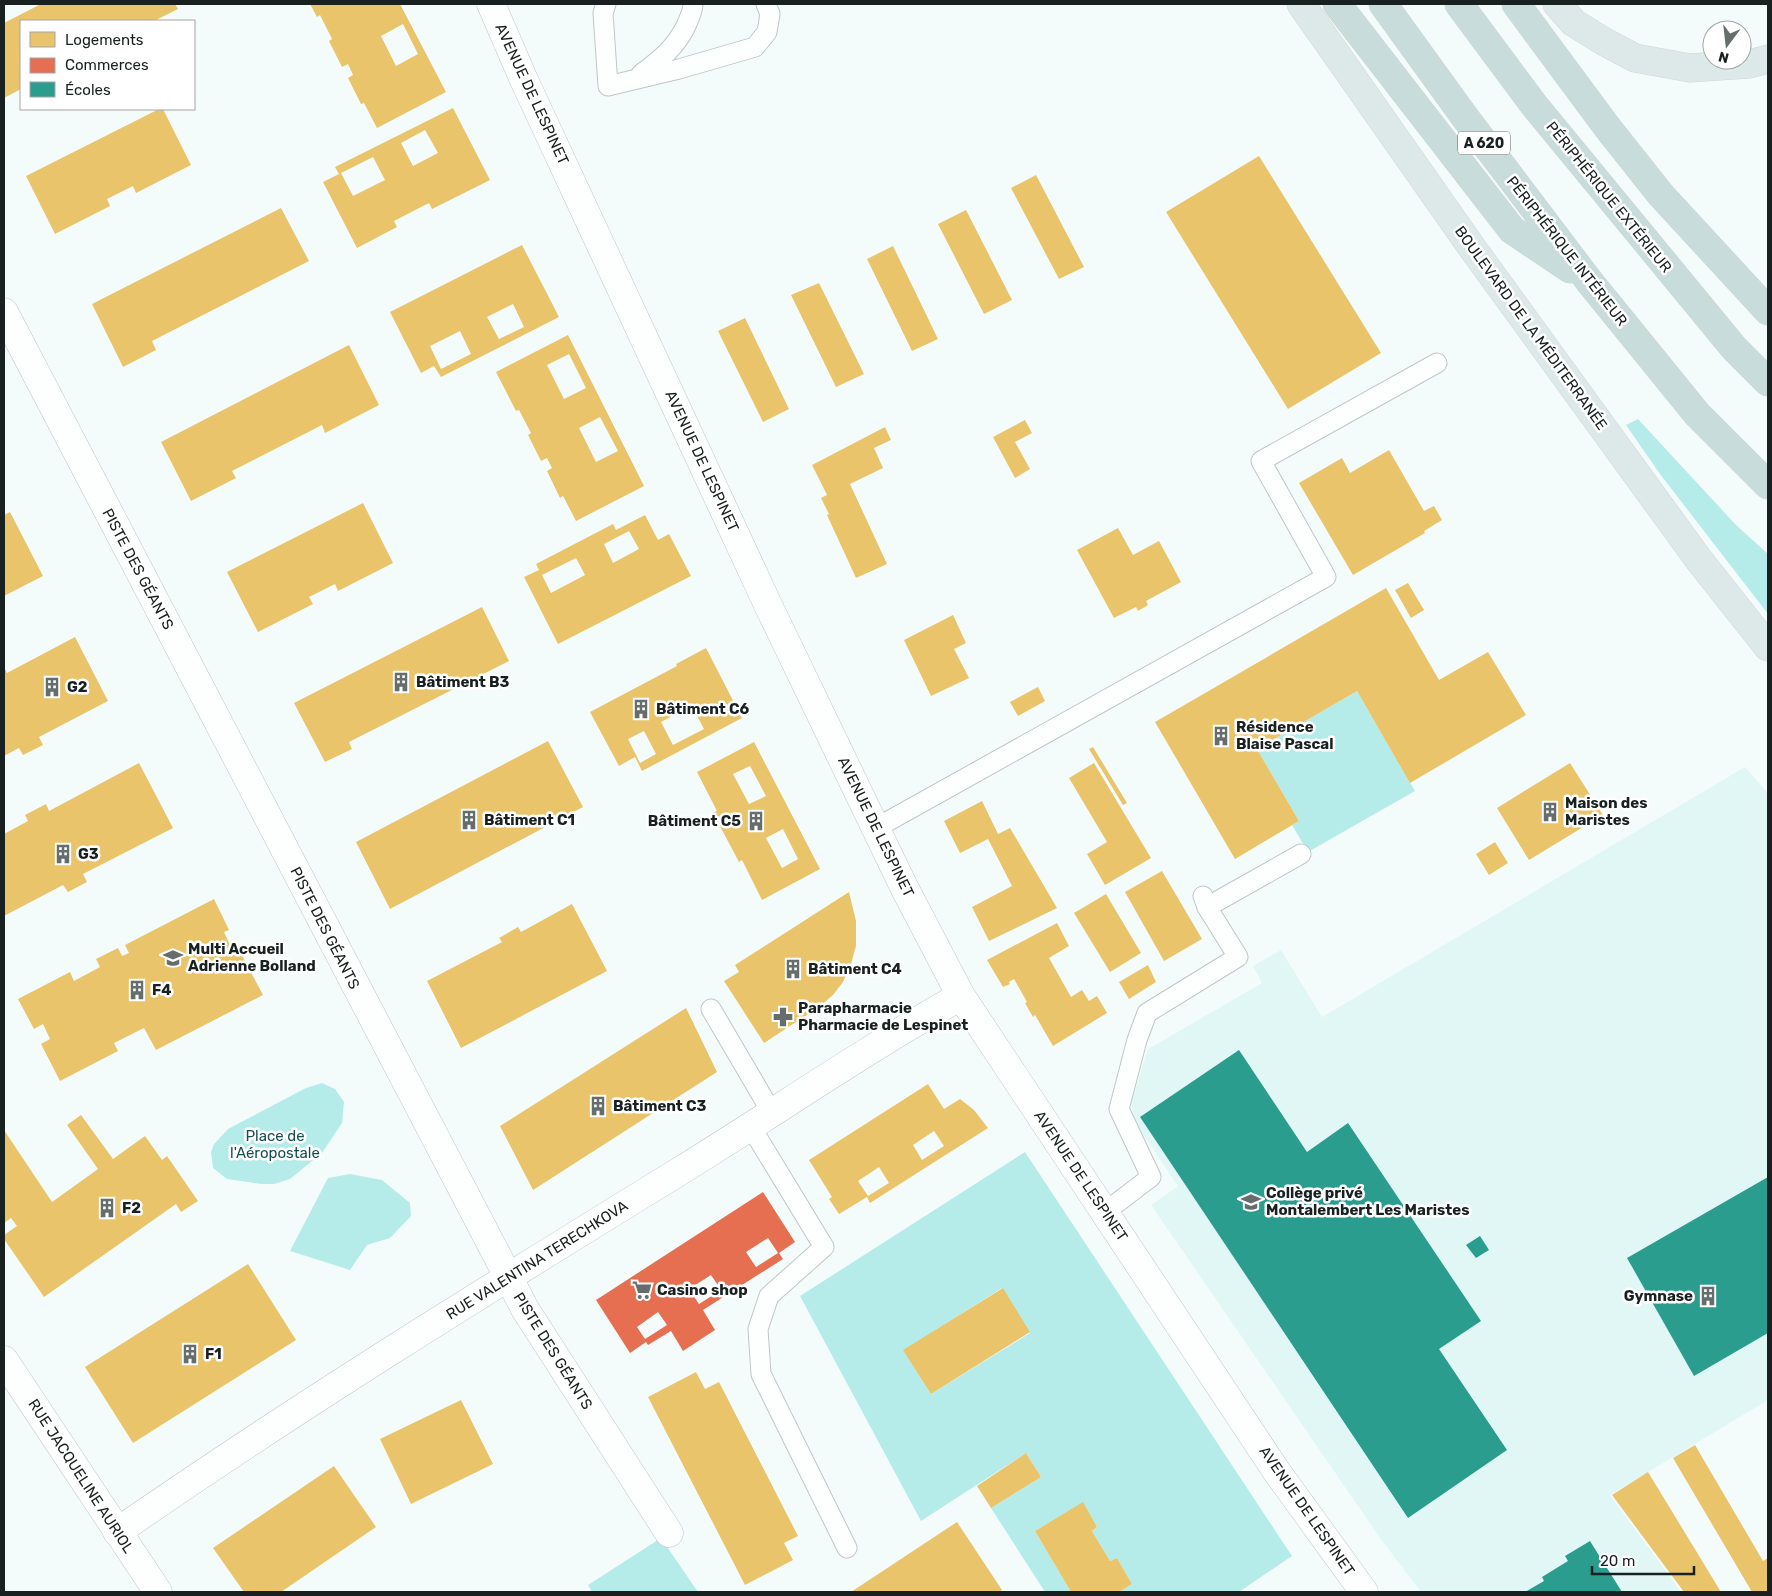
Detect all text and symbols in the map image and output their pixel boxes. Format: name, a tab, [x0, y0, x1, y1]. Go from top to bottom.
legend	[20, 20, 195, 110]
street label: AVENUE DE LESPINET	[491, 20, 573, 168]
north arrow	[1702, 20, 1752, 70]
text: Logements	[65, 31, 144, 49]
text: N	[1717, 48, 1731, 67]
text: Commerces	[65, 56, 149, 74]
text: Écoles	[65, 81, 111, 99]
street label: PÉRIPHÉRIQUE EXTÉRIEUR	[1542, 118, 1676, 276]
road number: A 620	[1458, 132, 1510, 154]
street label: PÉRIPHÉRIQUE INTÉRIEUR	[1503, 173, 1631, 330]
street label: BOULEVARD DE LA MÉDITERRANÉE	[1451, 223, 1611, 433]
street label: AVENUE DE LESPINET	[661, 387, 743, 535]
street label: PISTE DES GÉANTS	[98, 505, 178, 633]
building icon: Bâtiment B3	[390, 671, 412, 693]
place label: Bâtiment B3	[416, 673, 510, 691]
building icon: G2	[41, 676, 63, 698]
place label: G2	[67, 678, 88, 696]
building icon: Bâtiment C6	[630, 698, 652, 720]
place label: Bâtiment C6	[656, 700, 750, 718]
place label: Résidence Blaise Pascal	[1236, 718, 1334, 753]
building icon: Résidence Blaise Pascal	[1210, 725, 1232, 747]
street label: AVENUE DE LESPINET	[834, 754, 918, 900]
place label: Maison des Maristes	[1565, 794, 1648, 829]
building icon: Maison des Maristes	[1539, 801, 1561, 823]
building icon: Bâtiment C1	[458, 809, 480, 831]
building icon: Bâtiment C5	[745, 810, 767, 832]
place label: Bâtiment C1	[484, 811, 575, 829]
place label: Bâtiment C5	[648, 812, 741, 830]
building icon: G3	[52, 843, 74, 865]
place label: G3	[78, 845, 99, 863]
street label: PISTE DES GÉANTS	[286, 864, 364, 992]
place label: Multi Accueil Adrienne Bolland	[188, 940, 316, 975]
school or university icon: Multi Accueil Adrienne Bolland	[162, 947, 184, 969]
building icon: Bâtiment C4	[782, 958, 804, 980]
place label: Bâtiment C4	[808, 960, 902, 978]
building icon: F4	[126, 979, 148, 1001]
place label: F4	[152, 981, 171, 999]
place label: Parapharmacie Pharmacie de Lespinet	[798, 999, 968, 1034]
pharmacy icon: Parapharmacie Pharmacie de Lespinet	[772, 1006, 794, 1028]
building icon: Bâtiment C3	[587, 1095, 609, 1117]
place label: Bâtiment C3	[613, 1097, 707, 1115]
street label: AVENUE DE LESPINET	[1031, 1107, 1132, 1245]
park label: Place de l'Aéropostale	[230, 1127, 320, 1162]
place label: Collège privé Montalembert Les Maristes	[1266, 1184, 1469, 1219]
school or university icon: Collège privé Montalembert Les Maristes	[1240, 1191, 1262, 1213]
building icon: F2	[96, 1197, 118, 1219]
street label: RUE VALENTINA TERECHKOVA	[443, 1197, 631, 1323]
place label: F2	[122, 1199, 141, 1217]
supermarket icon: Casino shop	[631, 1279, 653, 1301]
place label: Casino shop	[657, 1281, 748, 1299]
building icon: Gymnase	[1697, 1285, 1719, 1307]
place label: Gymnase	[1624, 1287, 1693, 1305]
street label: PISTE DES GÉANTS	[510, 1289, 596, 1413]
building icon: F1	[179, 1343, 201, 1365]
place label: F1	[205, 1345, 222, 1363]
street label: RUE JACQUELINE AURIOL	[24, 1396, 138, 1557]
street label: AVENUE DE LESPINET	[1256, 1443, 1359, 1579]
scale bar	[1592, 1544, 1694, 1576]
text: 20 m	[1600, 1552, 1635, 1570]

